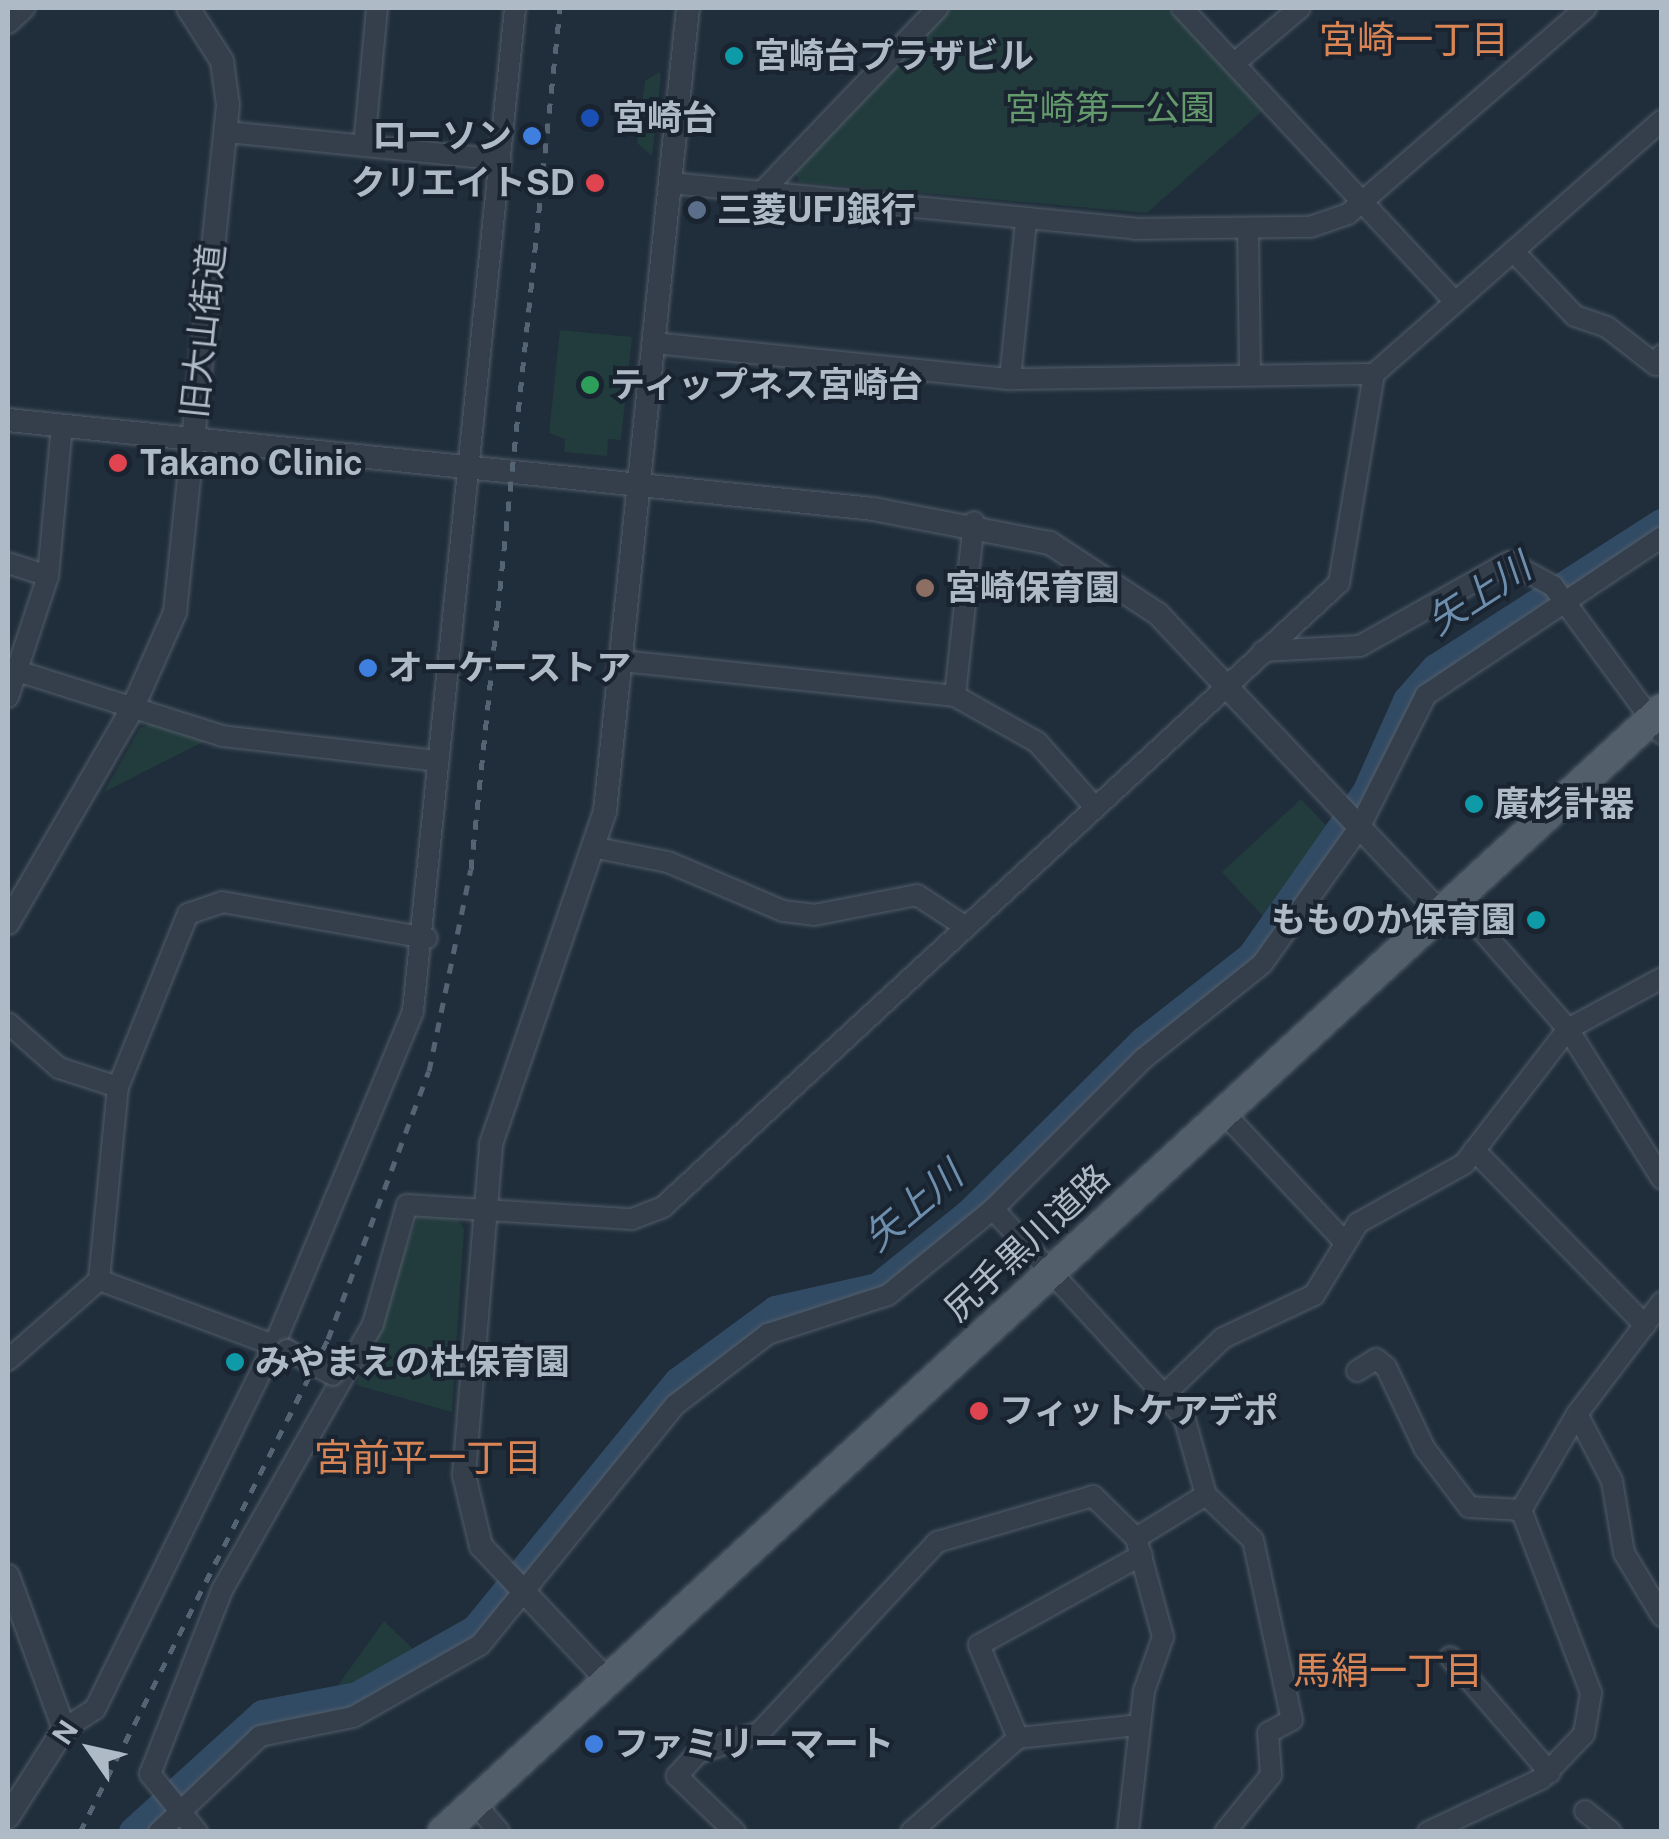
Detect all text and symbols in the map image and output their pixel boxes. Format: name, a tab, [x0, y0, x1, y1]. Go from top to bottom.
district label: 宮崎一丁目	[1319, 17, 1509, 63]
place label: 宮崎台プラザビル	[754, 35, 1034, 77]
marker: 宮崎台プラザビル	[723, 45, 745, 67]
park label: 宮崎第一公園	[1005, 87, 1215, 129]
place label: 宮崎台	[612, 97, 717, 139]
marker: 宮崎台	[577, 105, 603, 131]
place label: ローソン	[372, 115, 512, 157]
marker: ローソン	[521, 125, 543, 147]
place label: クリエイトSD	[351, 162, 575, 204]
marker: クリエイトSD	[584, 172, 606, 194]
place label: 三菱UFJ銀行	[717, 189, 916, 231]
marker: 三菱UFJ銀行	[686, 199, 708, 221]
street label: 旧大山街道	[173, 242, 233, 420]
place label: ティップネス宮崎台	[610, 364, 925, 406]
marker: ティップネス宮崎台	[579, 374, 601, 396]
place label: Takano Clinic	[140, 442, 363, 484]
marker: Takano Clinic	[105, 450, 131, 476]
water label: 矢上川	[1419, 544, 1539, 644]
place label: 宮崎保育園	[945, 567, 1120, 609]
marker: 宮崎保育園	[914, 577, 936, 599]
place label: オーケーストア	[388, 647, 633, 689]
marker: オーケーストア	[357, 657, 379, 679]
place label: 廣杉計器	[1494, 783, 1634, 825]
marker: 廣杉計器	[1463, 793, 1485, 815]
place label: もものか保育園	[1271, 899, 1516, 941]
marker: もものか保育園	[1525, 909, 1547, 931]
water label: 矢上川	[855, 1152, 971, 1260]
street label: 尻手黒川道路	[936, 1156, 1118, 1330]
place label: みやまえの杜保育園	[255, 1341, 570, 1383]
marker: みやまえの杜保育園	[224, 1351, 246, 1373]
place label: フィットケアデポ	[999, 1390, 1279, 1432]
marker: フィットケアデポ	[968, 1400, 990, 1422]
district label: 宮前平一丁目	[314, 1435, 542, 1481]
district label: 馬絹一丁目	[1293, 1648, 1483, 1694]
north arrow	[40, 1699, 140, 1799]
text: N	[45, 1714, 85, 1750]
place label: ファミリーマート	[614, 1723, 894, 1765]
marker: ファミリーマート	[583, 1733, 605, 1755]

